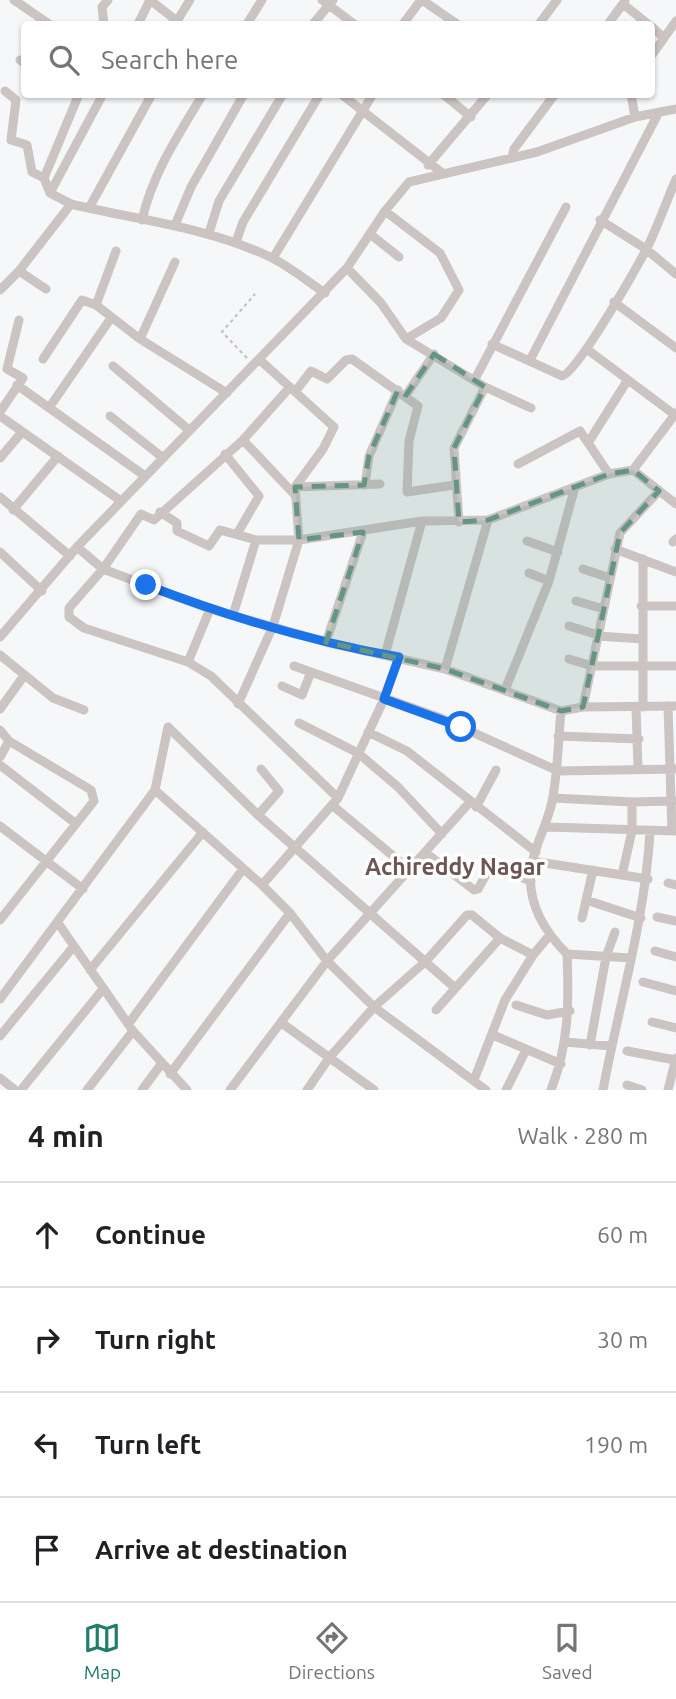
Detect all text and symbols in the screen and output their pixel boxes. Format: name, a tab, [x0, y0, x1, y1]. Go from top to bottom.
search box	[21, 21, 655, 98]
icon: search	[45, 41, 83, 79]
text: Search here	[101, 45, 238, 74]
route end	[130, 569, 161, 600]
route start	[445, 711, 476, 742]
district label: Achireddy Nagar	[365, 854, 546, 879]
text: 4 min	[28, 1119, 104, 1153]
text: Walk · 280 m	[517, 1123, 648, 1148]
icon: ahead	[28, 1216, 66, 1254]
text: Continue	[95, 1220, 206, 1249]
text: 60 m	[597, 1222, 648, 1247]
icon: right	[28, 1321, 66, 1359]
text: Turn right	[95, 1325, 216, 1354]
text: 30 m	[597, 1327, 648, 1352]
icon: left	[28, 1426, 66, 1464]
text: Turn left	[95, 1430, 201, 1459]
text: 190 m	[584, 1432, 648, 1457]
icon: arrive	[28, 1531, 66, 1569]
text: Arrive at destination	[95, 1535, 348, 1564]
tab: Map	[83, 1619, 121, 1683]
tab: Directions	[288, 1619, 375, 1683]
tab: Saved	[542, 1619, 593, 1683]

